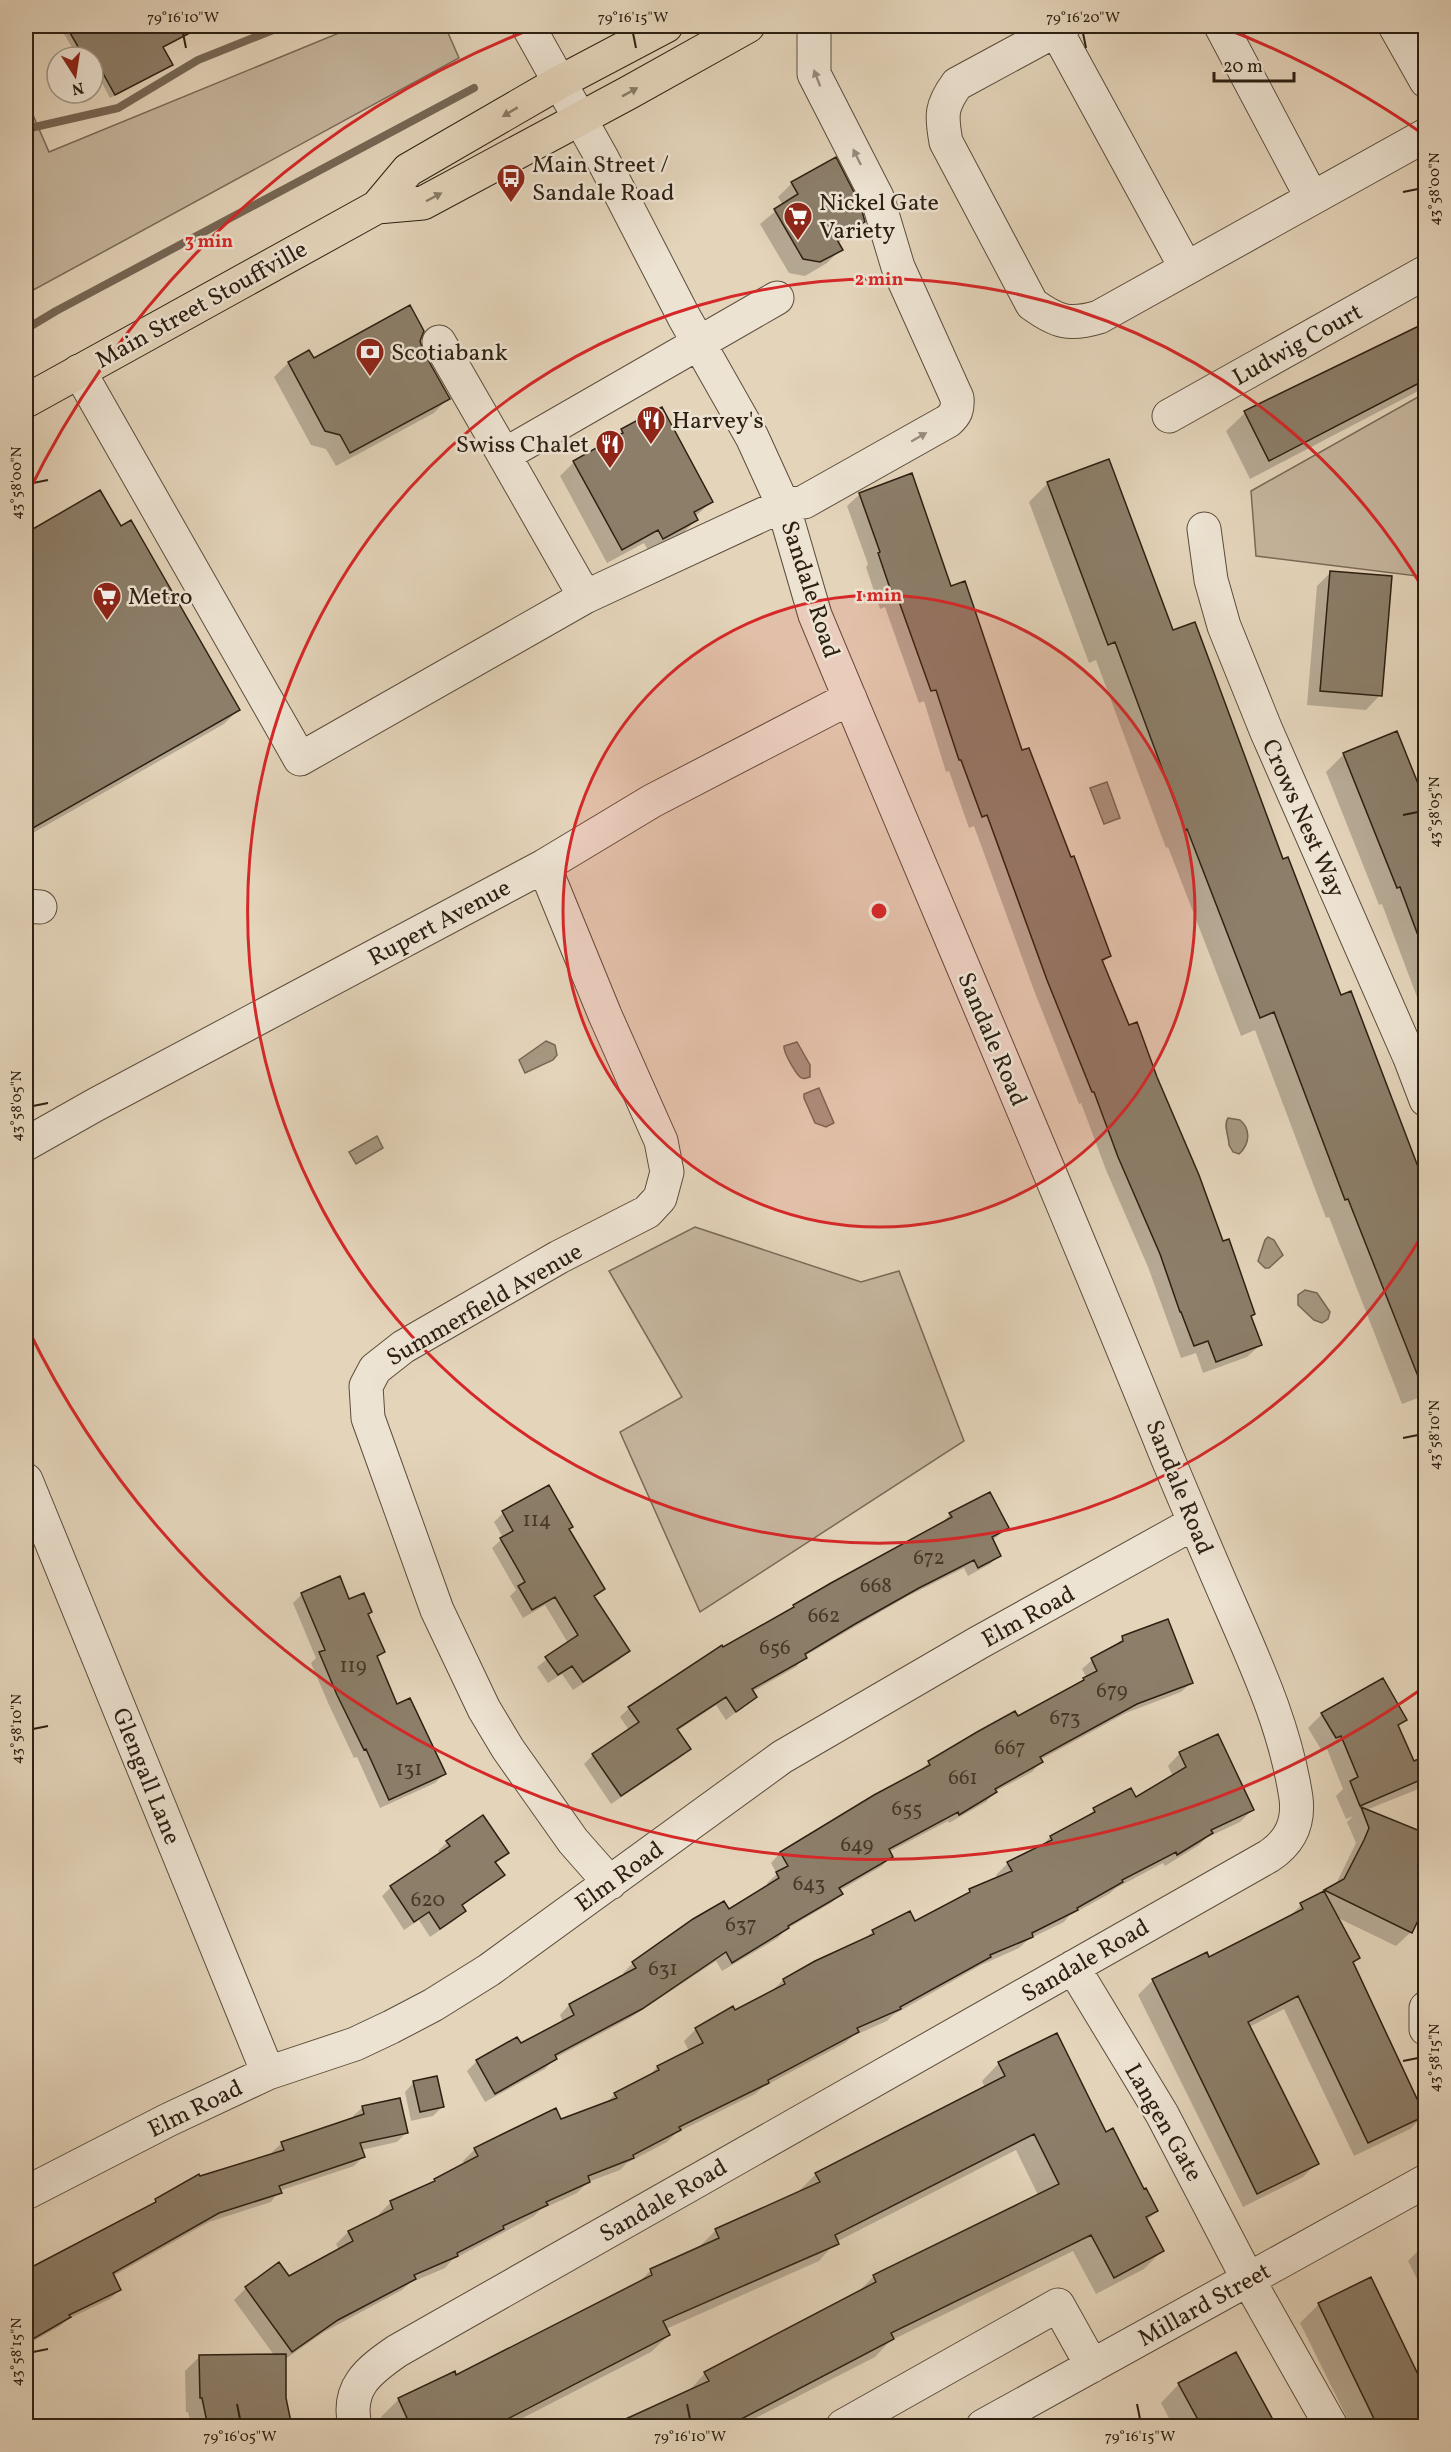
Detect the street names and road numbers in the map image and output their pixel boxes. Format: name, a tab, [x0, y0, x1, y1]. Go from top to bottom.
street label: Main Street Stouffville	[90, 233, 314, 378]
street label: Ludwig Court	[1227, 296, 1369, 395]
street label: Sandale Road	[771, 517, 847, 663]
street label: Crows Nest Way	[1252, 734, 1352, 904]
street label: Rupert Avenue	[363, 872, 517, 976]
street label: Sandale Road	[948, 968, 1035, 1112]
street label: Summerfield Avenue	[381, 1236, 589, 1376]
street label: Sandale Road	[1136, 1415, 1221, 1560]
street label: Elm Road	[976, 1578, 1082, 1657]
street label: Glengall Lane	[102, 1703, 188, 1850]
street label: Elm Road	[569, 1834, 671, 1921]
street label: Sandale Road	[1016, 1911, 1156, 2012]
street label: Langen Gate	[1115, 2058, 1210, 2188]
street label: Elm Road	[143, 2072, 249, 2147]
street label: Sandale Road	[594, 2151, 734, 2252]
street label: Millard Street	[1132, 2255, 1278, 2356]

